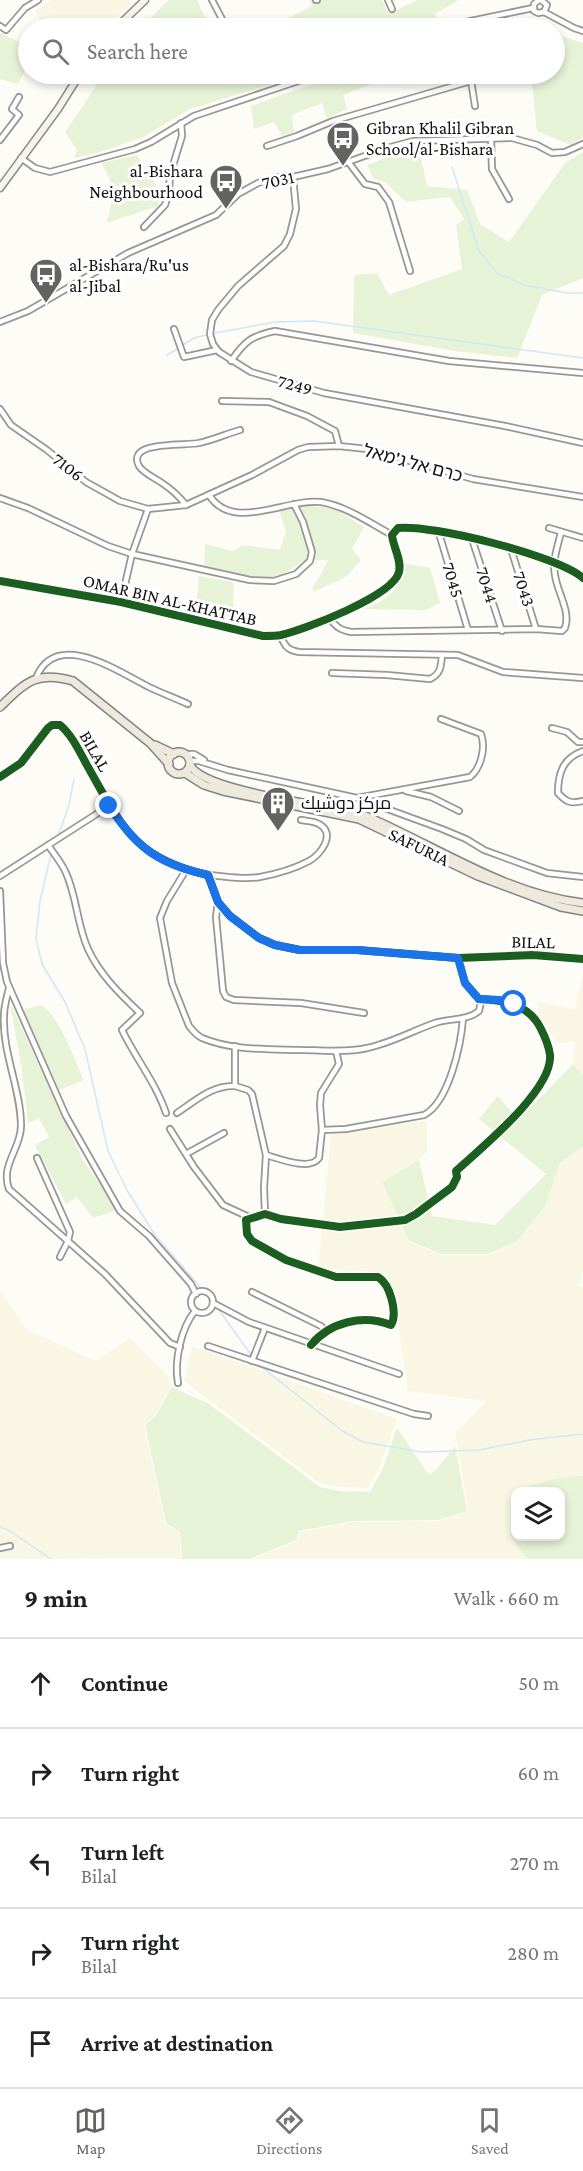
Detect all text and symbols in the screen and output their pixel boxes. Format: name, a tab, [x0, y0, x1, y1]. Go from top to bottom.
search box	[18, 18, 565, 84]
icon: search	[39, 35, 72, 68]
text: Search here	[87, 39, 188, 64]
place label: Gibran Khalil Gibran School/al-Bishara	[366, 118, 514, 159]
bus stop icon: Gibran Khalil Gibran School/al-Bishara	[325, 120, 361, 167]
place label: al-Bishara Neighbourhood	[89, 161, 204, 202]
bus stop icon: al-Bishara Neighbourhood	[208, 163, 244, 210]
street label: 7031	[260, 167, 296, 193]
place label: al-Bishara/Ru'us al-Jibal	[69, 255, 189, 296]
bus stop icon: al-Bishara/Ru'us al-Jibal	[28, 257, 64, 304]
street label: 7249	[275, 371, 315, 399]
street label: כרם אל ג'מאל	[361, 440, 465, 486]
street label: 7106	[49, 449, 87, 485]
street label: 7045	[438, 560, 468, 600]
street label: 7044	[472, 565, 502, 605]
street label: 7043	[509, 569, 539, 609]
street label: OMAR BIN AL-KHATTAB	[81, 570, 259, 630]
street label: BILAL	[75, 727, 115, 775]
building icon: مركز دوشيك	[260, 785, 296, 832]
route end	[95, 792, 121, 818]
place label: مركز دوشيك	[301, 793, 391, 814]
street label: SAFURIA	[385, 824, 453, 871]
street label: BILAL	[511, 932, 555, 952]
route start	[500, 990, 526, 1016]
map controls	[511, 1487, 565, 1541]
button: layers	[511, 1487, 565, 1541]
text: 9 min	[24, 1584, 88, 1613]
text: Walk · 660 m	[454, 1587, 559, 1609]
icon: ahead	[24, 1667, 57, 1700]
text: Continue	[81, 1671, 168, 1696]
text: 50 m	[518, 1672, 559, 1694]
icon: right	[24, 1757, 57, 1790]
text: Turn right	[81, 1761, 179, 1786]
text: 60 m	[518, 1762, 559, 1784]
text: Turn left	[81, 1840, 164, 1865]
icon: left	[24, 1847, 57, 1880]
text: 270 m	[510, 1852, 559, 1874]
text: Bilal	[81, 1865, 117, 1887]
text: Turn right	[81, 1930, 179, 1955]
icon: right	[24, 1937, 57, 1970]
text: 280 m	[508, 1942, 559, 1964]
text: Bilal	[81, 1955, 117, 1977]
icon: arrive	[24, 2027, 57, 2060]
text: Arrive at destination	[81, 2031, 273, 2056]
tab: Map	[74, 2104, 107, 2157]
tab: Directions	[256, 2104, 322, 2157]
tab: Saved	[471, 2104, 509, 2157]

